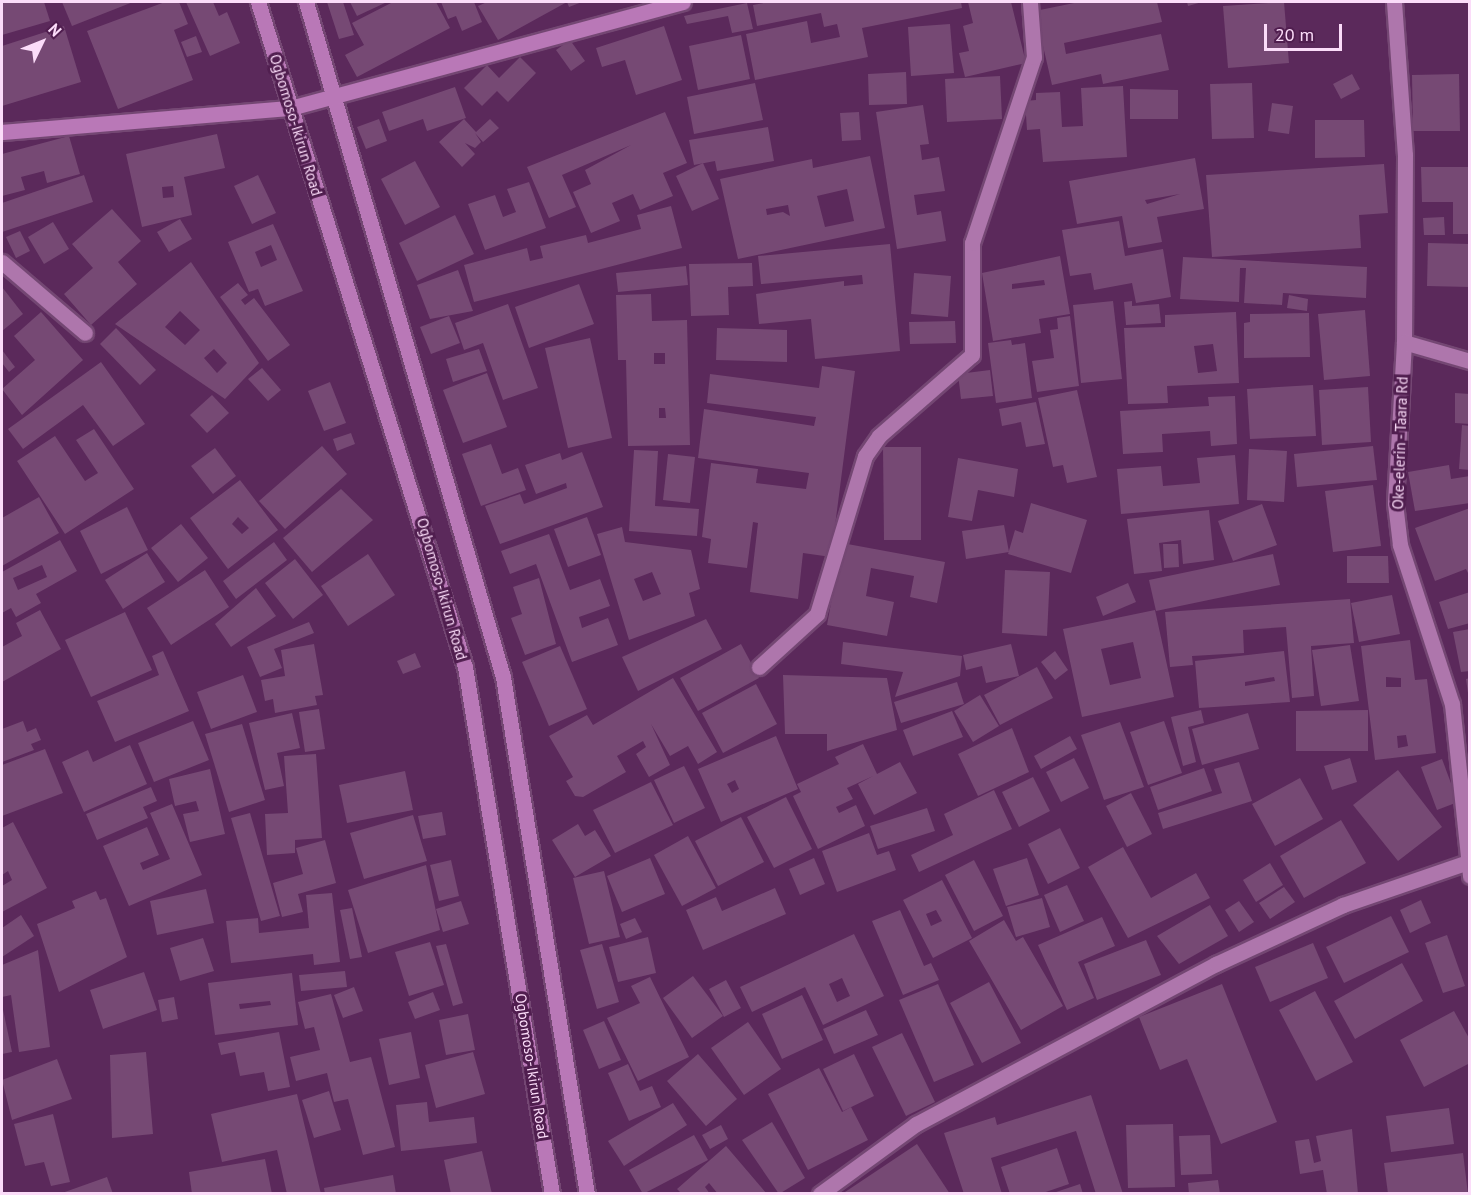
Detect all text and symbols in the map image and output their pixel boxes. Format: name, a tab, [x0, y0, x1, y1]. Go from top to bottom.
north arrow	[12, 12, 72, 72]
scale bar	[1267, 12, 1345, 50]
text: N	[44, 19, 66, 40]
text: 20 m	[1275, 23, 1314, 46]
street label: Ogbomoso-Ikirun Road	[266, 52, 326, 198]
street label: Oke-elerin - Taara Rd	[1389, 375, 1411, 511]
street label: Ogbomoso-Ikirun Road	[413, 516, 471, 662]
street label: Ogbomoso-Ikirun Road	[512, 992, 552, 1140]

